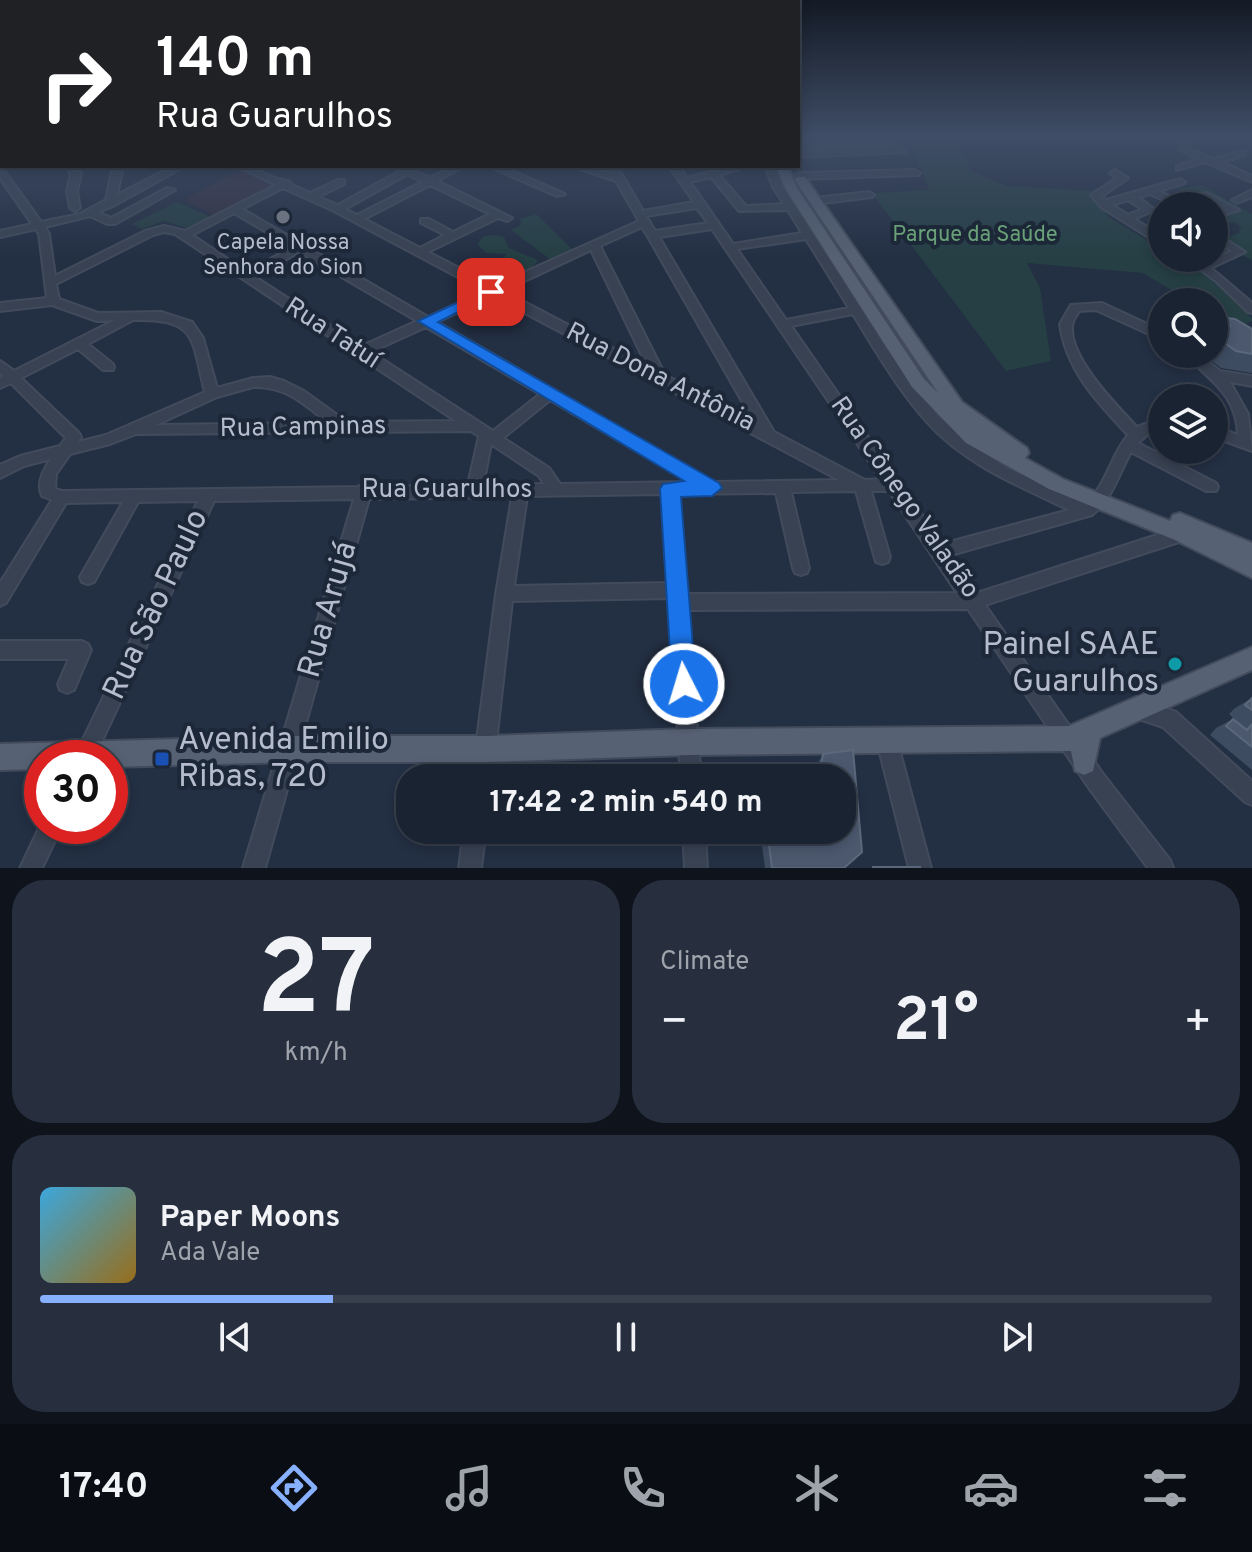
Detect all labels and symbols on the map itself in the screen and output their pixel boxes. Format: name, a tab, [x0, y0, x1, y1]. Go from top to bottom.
marker: Capela Nossa Senhora do Sion	[274, 208, 292, 226]
park label: Parque da Saúde	[892, 222, 1058, 249]
place label: Capela Nossa Senhora do Sion	[203, 230, 363, 282]
pin	[457, 258, 525, 326]
street label: Rua Tatuí	[278, 291, 388, 378]
street label: Rua Dona Antônia	[560, 316, 760, 440]
street label: Rua Cônego Valadão	[822, 391, 986, 605]
street label: Rua Campinas	[219, 410, 387, 446]
street label: Rua Guarulhos	[361, 474, 533, 507]
street label: Rua São Paulo	[95, 503, 219, 707]
street label: Rua Arujá	[290, 537, 368, 683]
place label: Painel SAAE Guarulhos	[982, 626, 1159, 703]
position arrow	[642, 642, 726, 726]
marker: Painel SAAE Guarulhos	[1166, 655, 1184, 673]
place label: Avenida Emilio Ribas, 720	[178, 721, 389, 798]
speed limit sign: 30	[24, 740, 128, 844]
marker: Avenida Emilio Ribas, 720	[153, 750, 171, 768]

